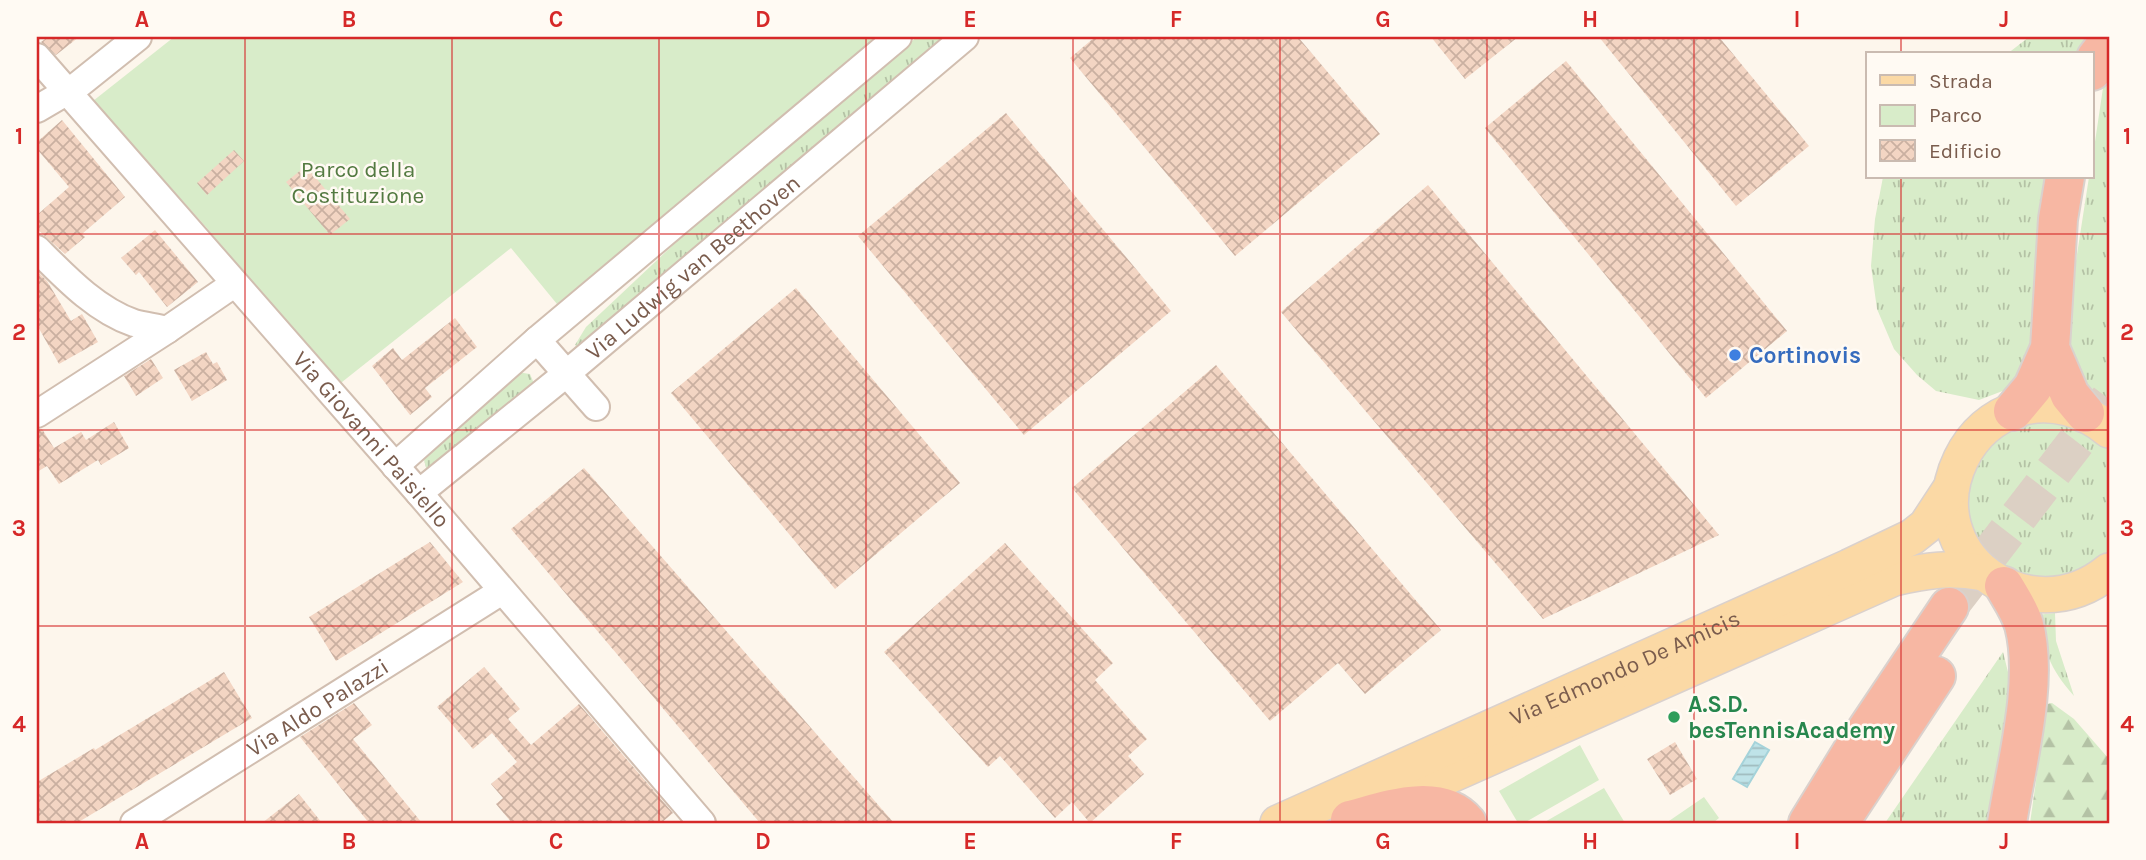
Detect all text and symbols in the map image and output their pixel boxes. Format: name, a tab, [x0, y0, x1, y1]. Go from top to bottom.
text: A	[135, 6, 149, 33]
text: B	[342, 6, 356, 33]
text: C	[549, 6, 563, 33]
text: D	[755, 6, 771, 33]
text: E	[963, 6, 977, 33]
text: F	[1170, 6, 1182, 33]
text: G	[1375, 6, 1391, 33]
text: H	[1582, 6, 1598, 33]
text: I	[1793, 6, 1801, 33]
text: J	[1999, 6, 2009, 33]
legend	[1866, 52, 2094, 178]
text: Strada	[1929, 69, 1993, 93]
text: Parco	[1929, 103, 1982, 127]
text: 1	[15, 123, 23, 150]
text: 1	[2123, 123, 2131, 150]
text: Edificio	[1929, 139, 2002, 163]
park label: Parco della Costituzione	[292, 156, 424, 209]
street label: Via Ludwig van Beethoven	[580, 169, 805, 365]
text: 2	[12, 319, 26, 346]
text: 2	[2120, 319, 2134, 346]
place label: Cortinovis	[1749, 342, 1861, 369]
street label: Via Giovanni Paisiello	[287, 346, 456, 533]
marker: Cortinovis	[1727, 347, 1743, 363]
text: 3	[12, 515, 26, 542]
text: 3	[2120, 515, 2134, 542]
street label: Via Edmondo De Amicis	[1506, 604, 1744, 731]
street label: Via Aldo Palazzi	[242, 653, 394, 762]
place label: A.S.D. besTennisAcademy	[1688, 691, 1896, 744]
marker: A.S.D. besTennisAcademy	[1666, 709, 1682, 725]
text: 4	[12, 711, 26, 738]
text: 4	[2120, 711, 2134, 738]
text: A	[135, 828, 149, 855]
text: B	[342, 828, 356, 855]
text: C	[549, 828, 563, 855]
text: D	[755, 828, 771, 855]
text: E	[963, 828, 977, 855]
text: F	[1170, 828, 1182, 855]
text: G	[1375, 828, 1391, 855]
text: H	[1582, 828, 1598, 855]
text: I	[1793, 828, 1801, 855]
text: J	[1999, 828, 2009, 855]

